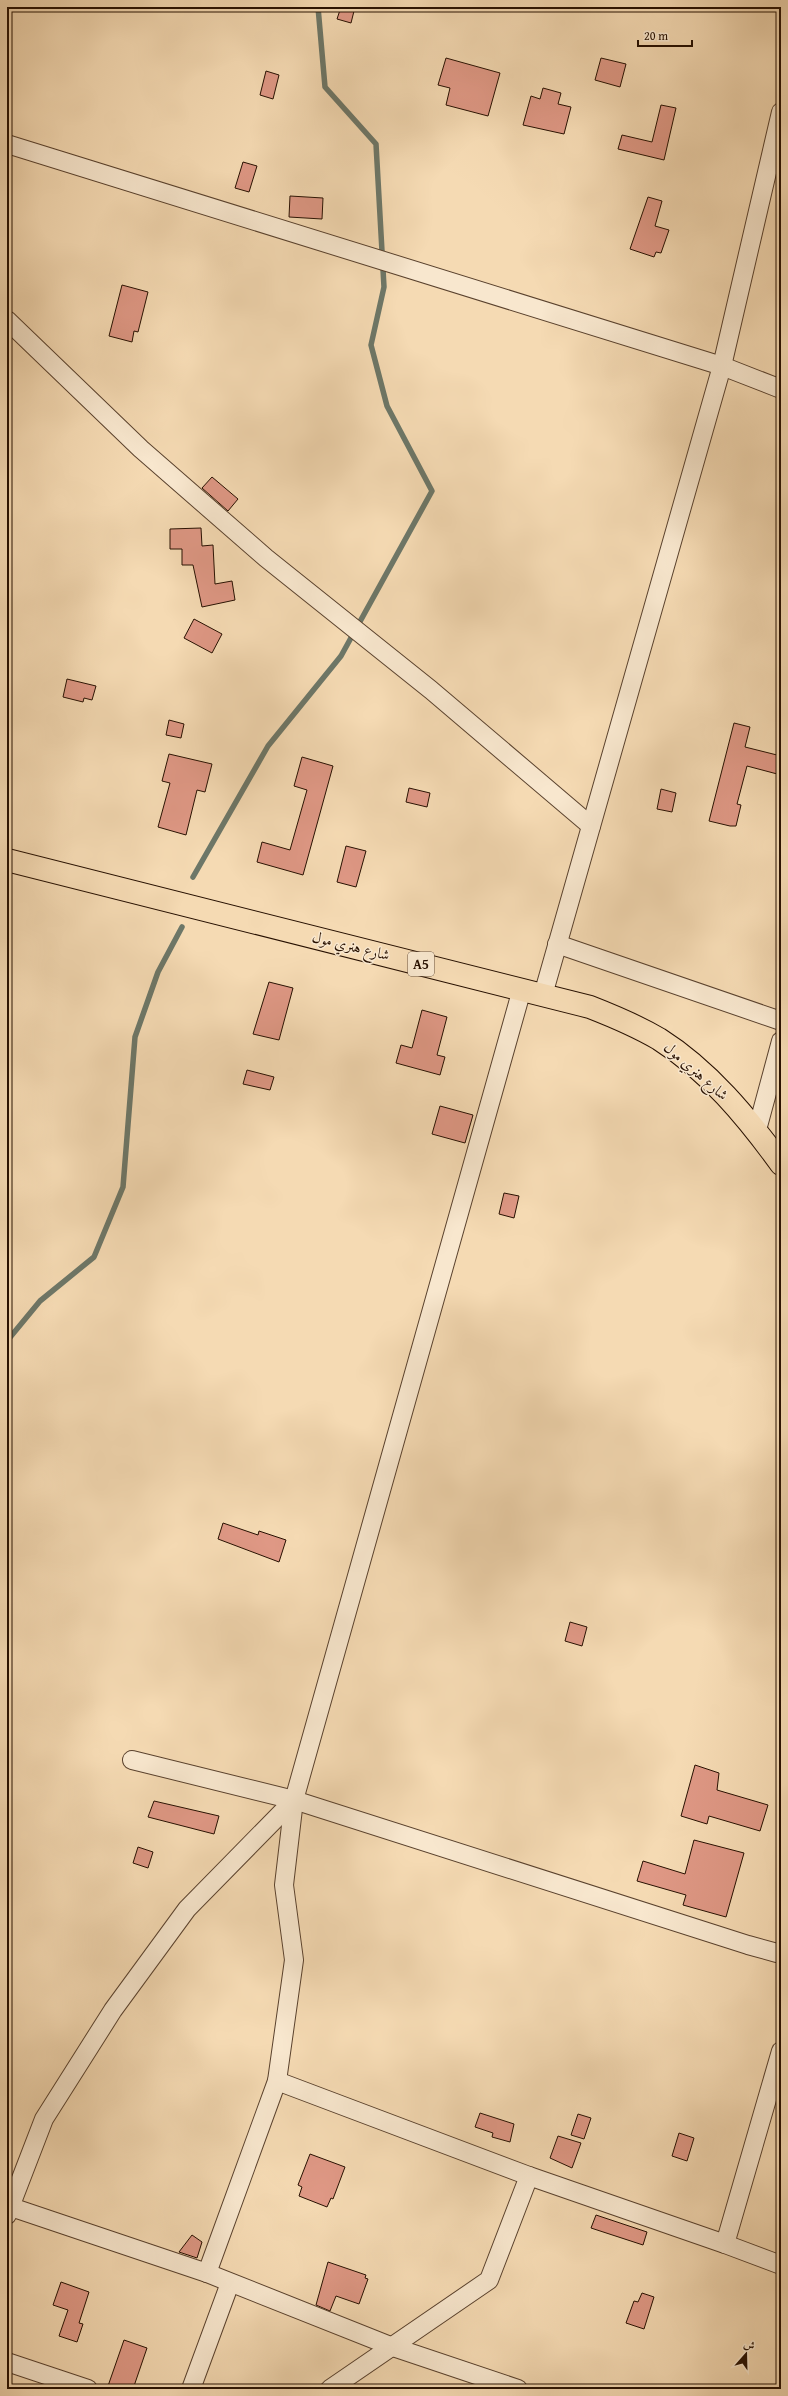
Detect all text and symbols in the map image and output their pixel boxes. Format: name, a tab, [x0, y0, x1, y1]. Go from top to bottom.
scale bar	[638, 22, 692, 48]
text: 20 m	[644, 27, 668, 44]
street label: شارع هنري مول	[309, 926, 392, 968]
road number: A5	[408, 952, 434, 976]
street label: شارع هنري مول	[658, 1037, 733, 1107]
north arrow	[726, 2334, 766, 2374]
text: ش	[742, 2335, 757, 2354]

